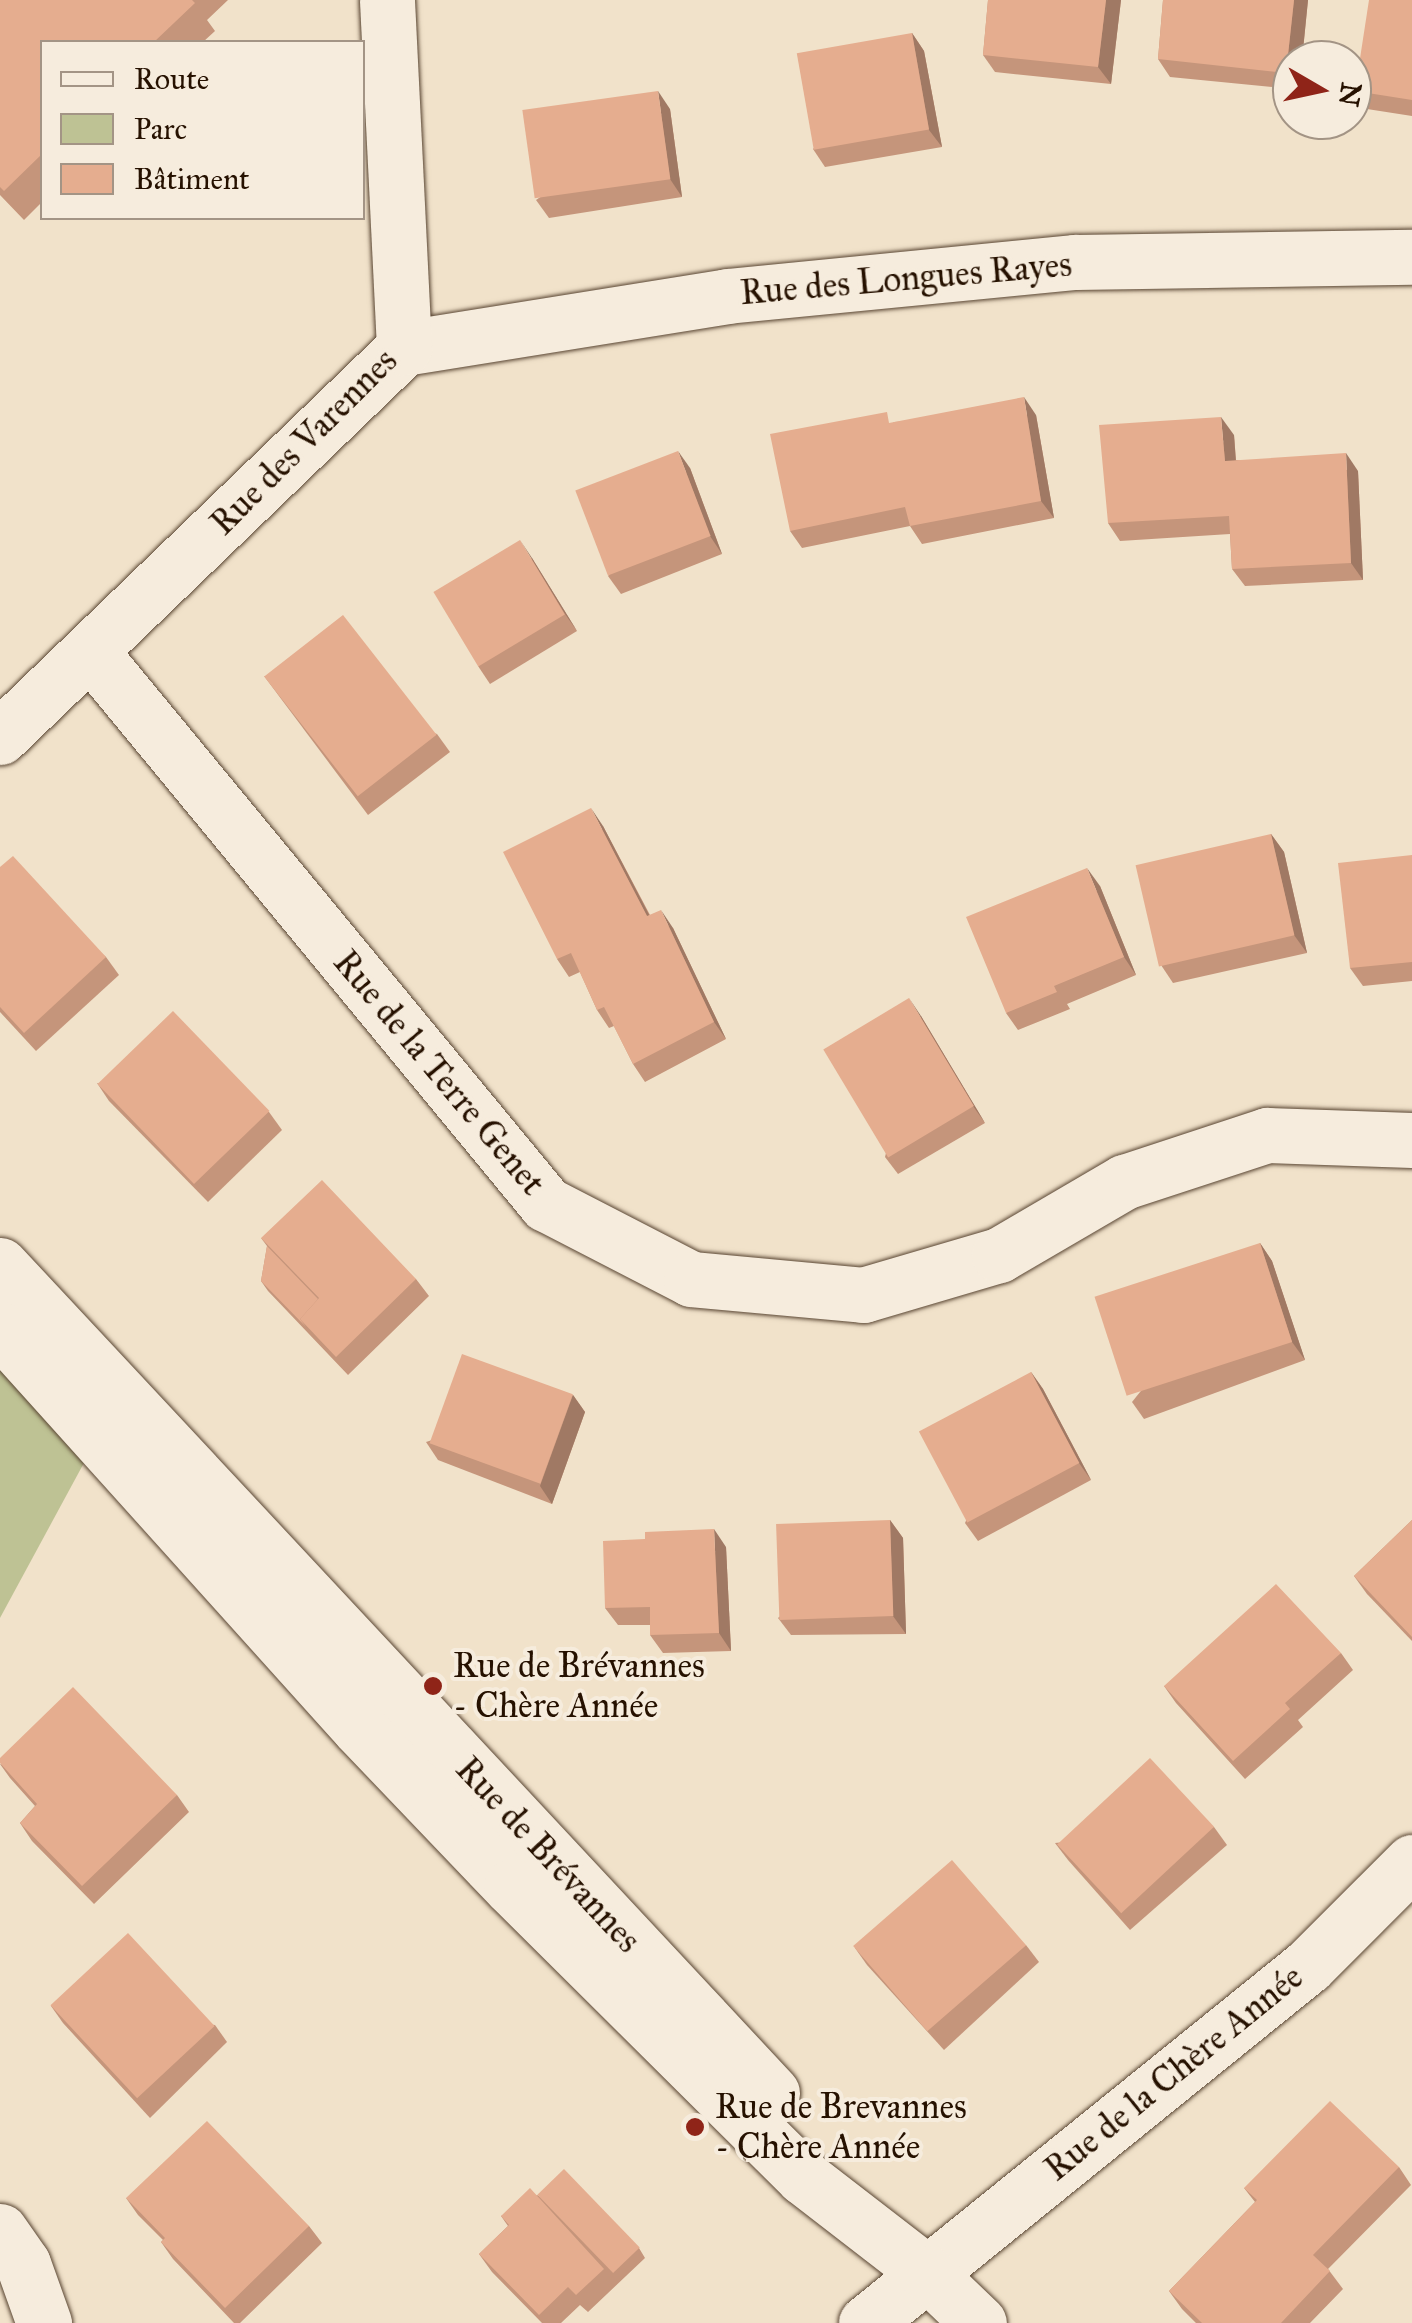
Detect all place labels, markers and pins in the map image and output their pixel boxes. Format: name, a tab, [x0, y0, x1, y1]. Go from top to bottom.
place label: Rue de Brévannes - Chère Année	[453, 1645, 705, 1727]
marker: Rue de Brévannes - Chère Année	[422, 1675, 444, 1697]
place label: Rue de Brevannes - Chère Année	[715, 2086, 967, 2168]
marker: Rue de Brevannes - Chère Année	[684, 2116, 706, 2138]

